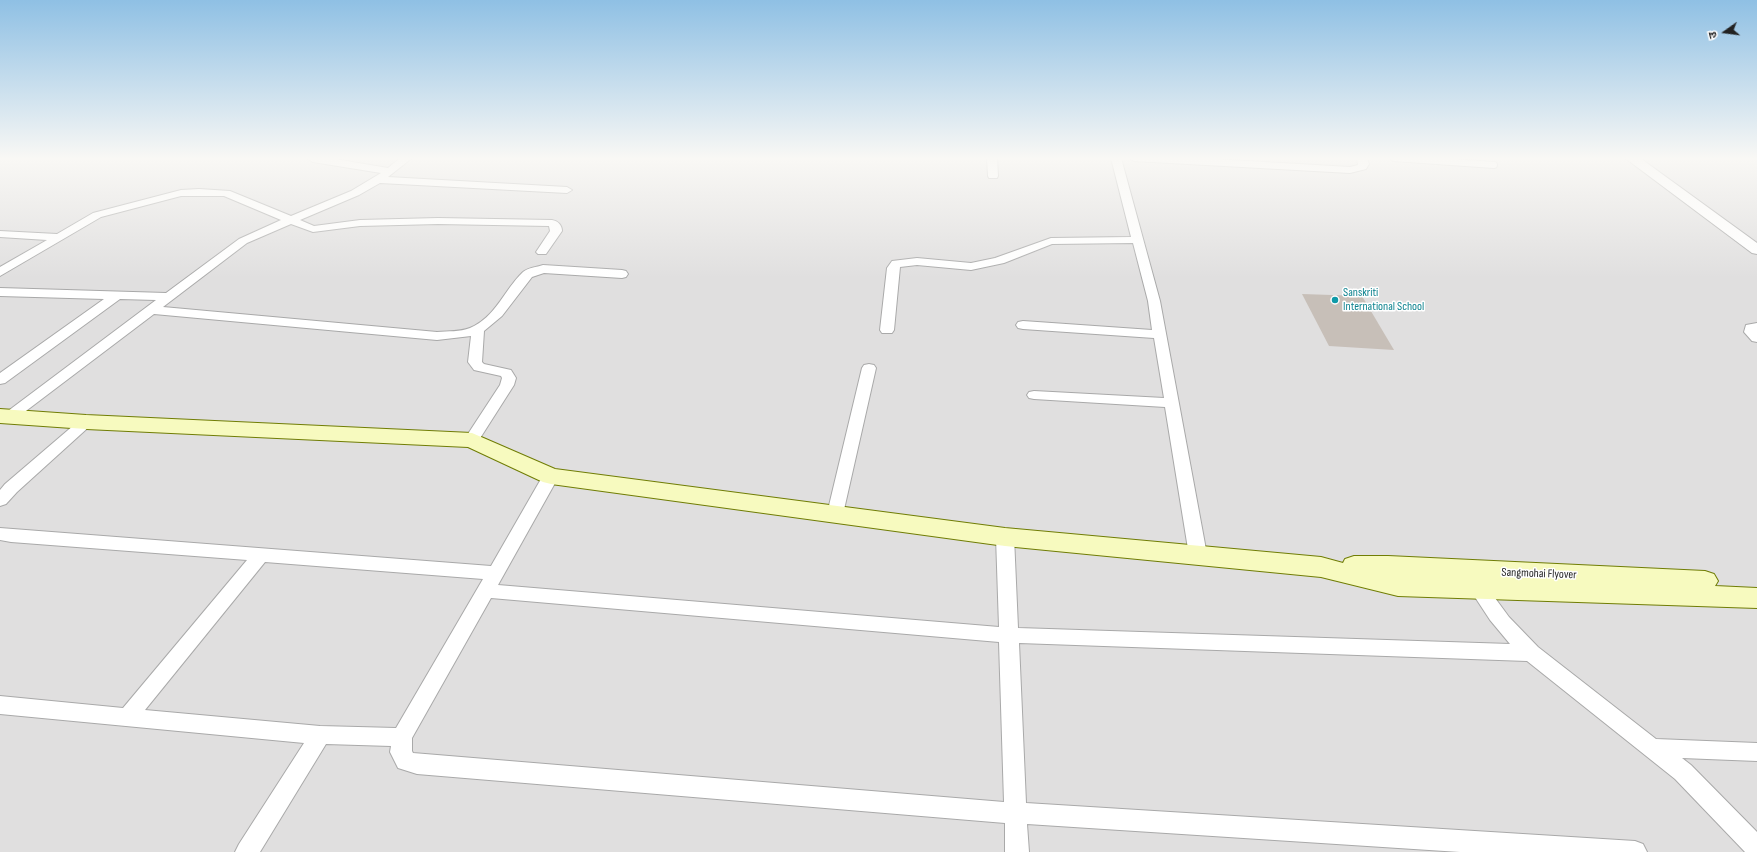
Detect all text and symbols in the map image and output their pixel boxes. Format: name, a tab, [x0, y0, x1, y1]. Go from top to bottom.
north arrow	[1705, 12, 1745, 52]
text: उ	[1706, 30, 1720, 40]
place label: Sanskriti International School	[1343, 286, 1424, 314]
marker: Sanskriti International School	[1330, 295, 1340, 305]
street label: Sangmohai Flyover	[1501, 565, 1577, 583]

